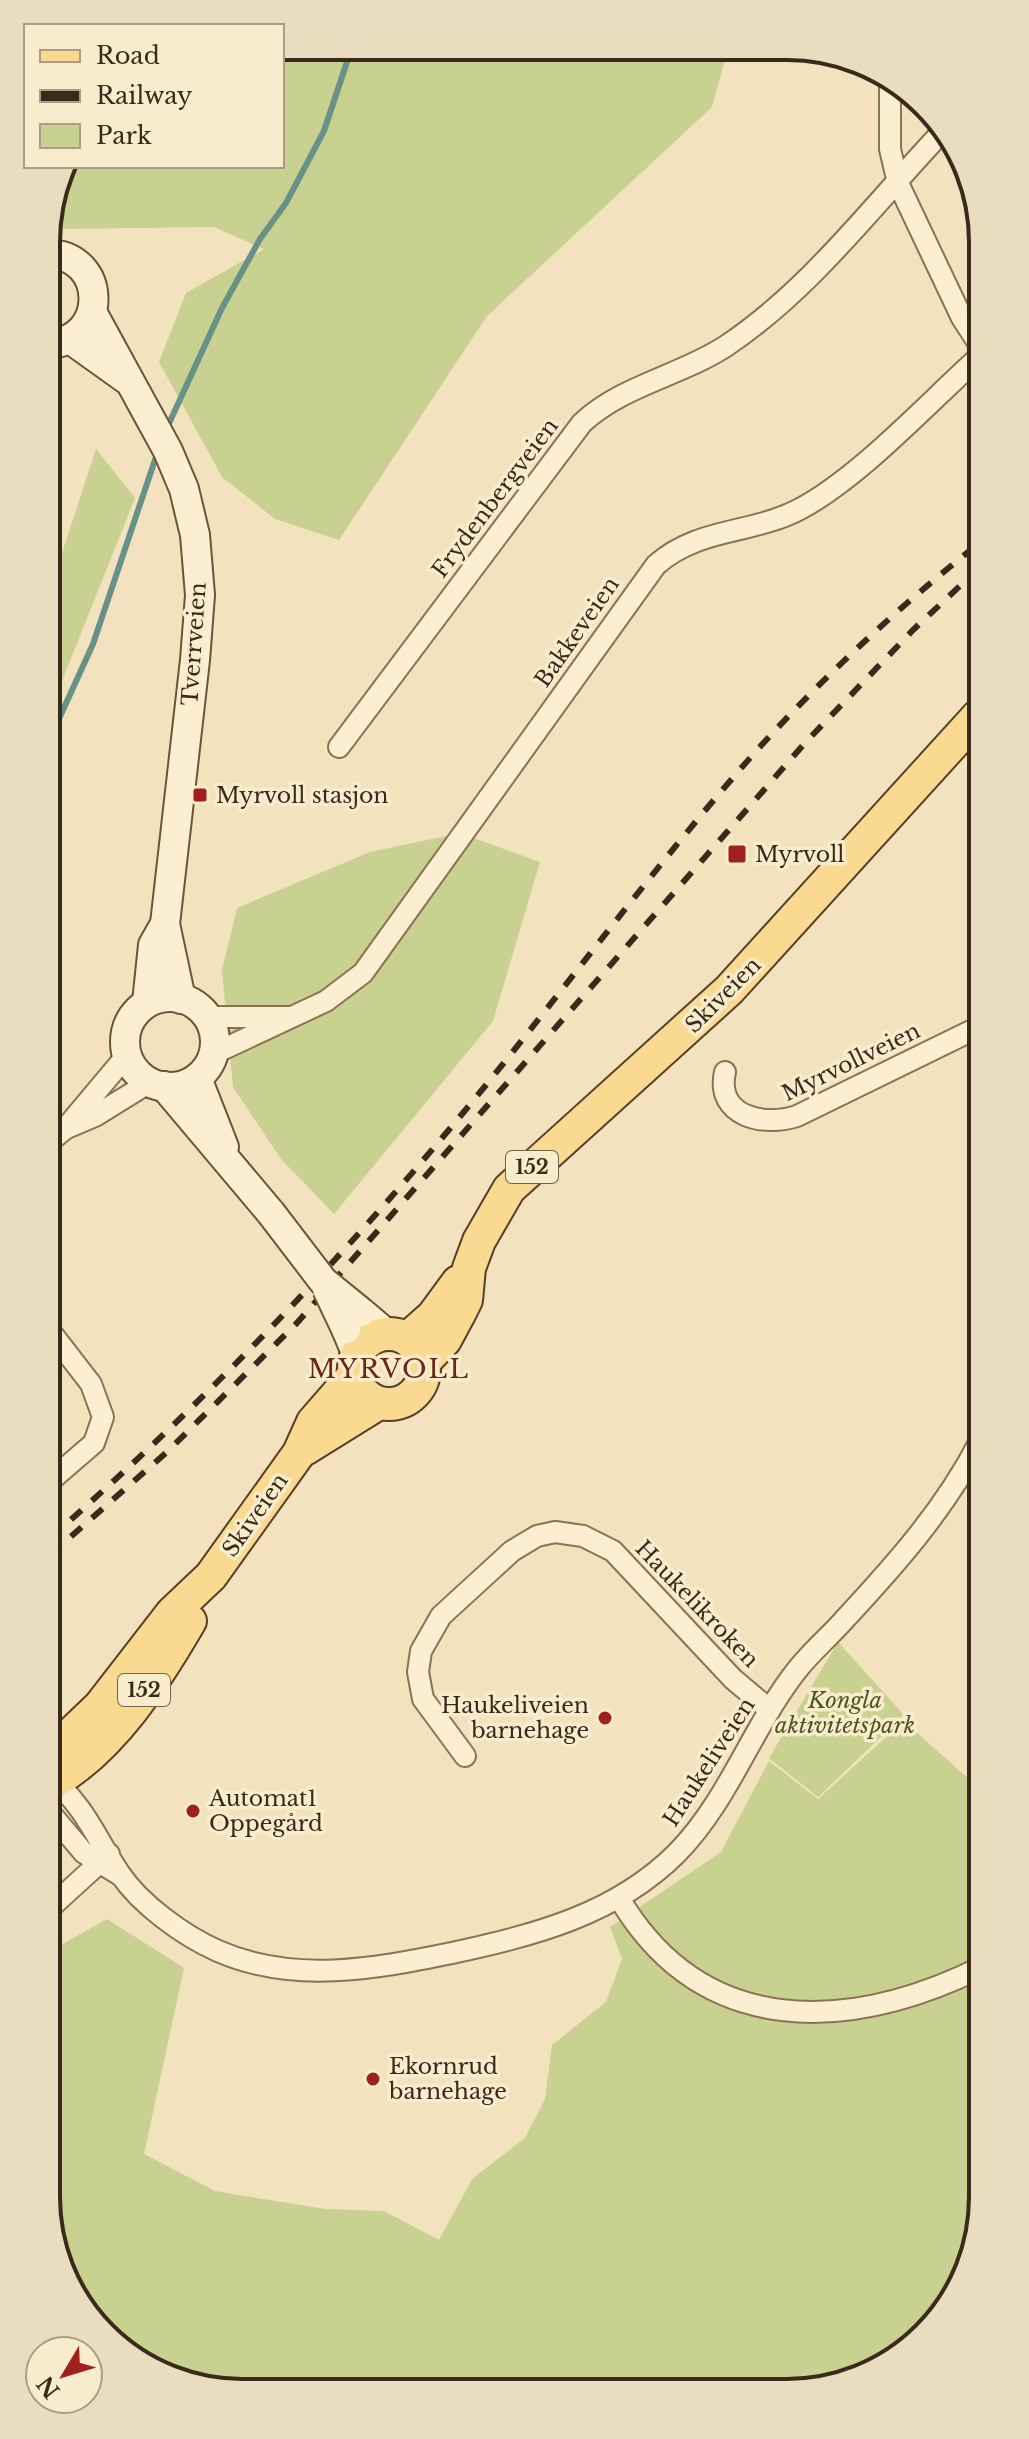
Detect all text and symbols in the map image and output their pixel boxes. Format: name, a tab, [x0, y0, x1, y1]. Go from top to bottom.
legend	[24, 24, 284, 168]
text: Road	[96, 41, 160, 70]
text: Railway	[96, 81, 193, 110]
text: Park	[96, 121, 152, 150]
street label: Frydenbergveien	[426, 413, 564, 583]
street label: Bakkeveien	[529, 572, 625, 692]
street label: Tverrveien	[176, 581, 212, 707]
place label: Myrvoll stasjon	[216, 782, 389, 809]
marker: Myrvoll stasjon	[191, 786, 209, 804]
place label: Myrvoll	[755, 841, 845, 868]
marker: Myrvoll	[726, 843, 748, 865]
street label: Skiveien	[680, 952, 766, 1038]
street label: Myrvollveien	[778, 1017, 924, 1107]
road number: 152	[506, 1151, 558, 1183]
district label: MYRVOLL	[308, 1353, 470, 1385]
street label: Skiveien	[216, 1468, 294, 1562]
street label: Haukelikroken	[630, 1535, 764, 1673]
road number: 152	[118, 1674, 170, 1706]
park label: Kongla aktivitetspark	[775, 1687, 915, 1739]
place label: Haukeliveien barnehage	[441, 1692, 589, 1744]
street label: Haukeliveien	[657, 1693, 761, 1831]
marker: Haukeliveien barnehage	[596, 1709, 614, 1727]
place label: Automat1 Oppegård	[208, 1785, 323, 1837]
marker: Automat1 Oppegård	[184, 1802, 202, 1820]
place label: Ekornrud barnehage	[388, 2053, 507, 2105]
marker: Ekornrud barnehage	[364, 2070, 382, 2088]
north arrow	[24, 2335, 104, 2415]
text: N	[31, 2370, 66, 2403]

